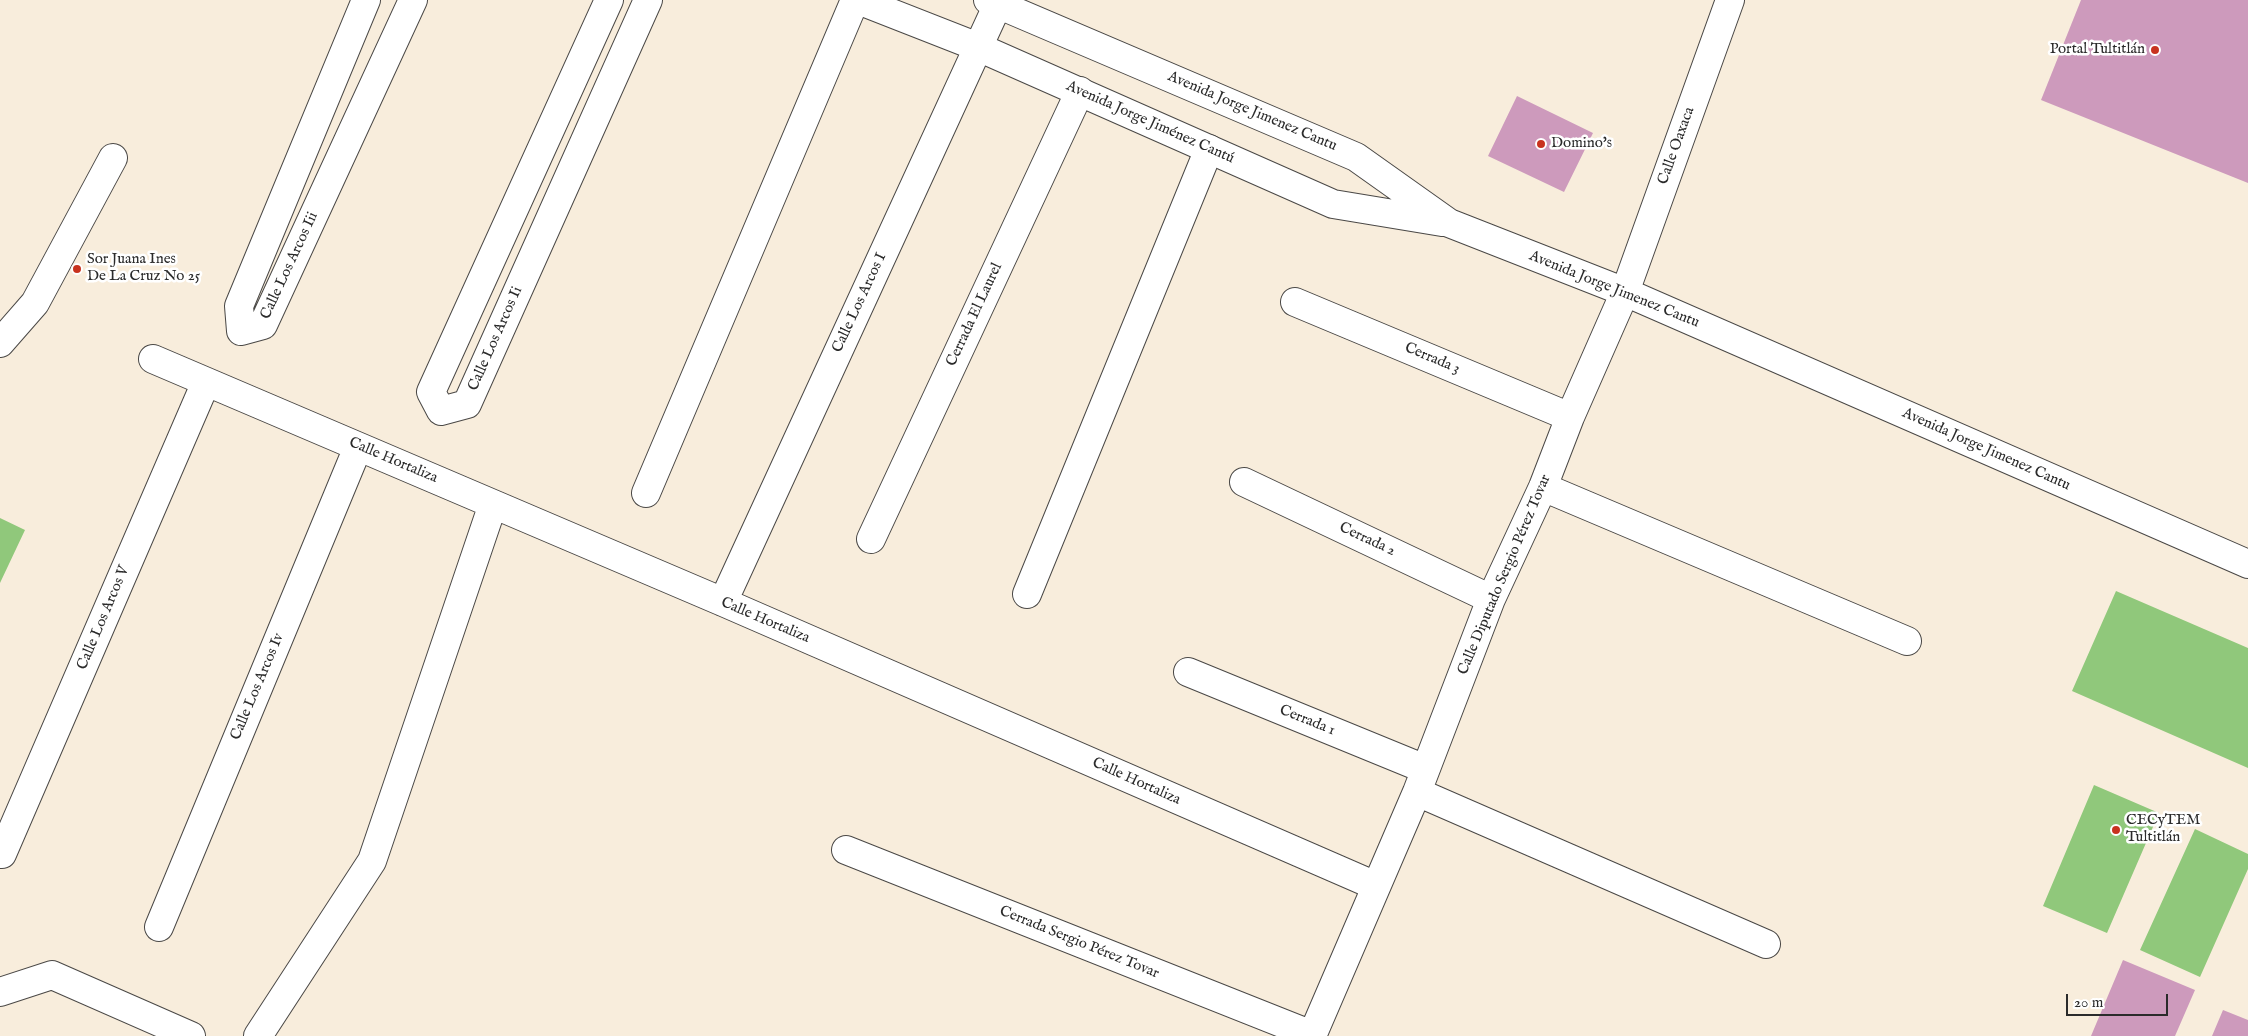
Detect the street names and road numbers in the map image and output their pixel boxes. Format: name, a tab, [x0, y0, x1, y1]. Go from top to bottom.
street label: Avenida Jorge Jimenez Cantu	[1165, 68, 1339, 156]
street label: Avenida Jorge Jiménez Cantú	[1063, 78, 1237, 168]
street label: Calle Oaxaca	[1655, 105, 1699, 187]
street label: Calle Los Arcos Iii	[257, 210, 323, 322]
street label: Avenida Jorge Jimenez Cantu	[1526, 248, 1702, 332]
street label: Calle Los Arcos I	[829, 250, 891, 356]
street label: Cerrada El Laurel	[943, 260, 1007, 370]
street label: Calle Los Arcos Ii	[465, 284, 527, 394]
street label: Cerrada 3	[1402, 339, 1462, 379]
street label: Avenida Jorge Jimenez Cantu	[1899, 405, 2073, 495]
street label: Calle Hortaliza	[346, 434, 440, 488]
street label: Calle Diputado Sergio Pérez Tovar	[1455, 472, 1555, 678]
street label: Cerrada 2	[1336, 519, 1398, 561]
street label: Calle Los Arcos V	[74, 563, 134, 673]
street label: Calle Hortaliza	[718, 594, 812, 648]
street label: Calle Los Arcos Iv	[227, 631, 289, 743]
street label: Cerrada 1	[1277, 702, 1337, 740]
street label: Calle Hortaliza	[1089, 754, 1183, 810]
street label: Cerrada Sergio Pérez Tovar	[997, 903, 1161, 983]

